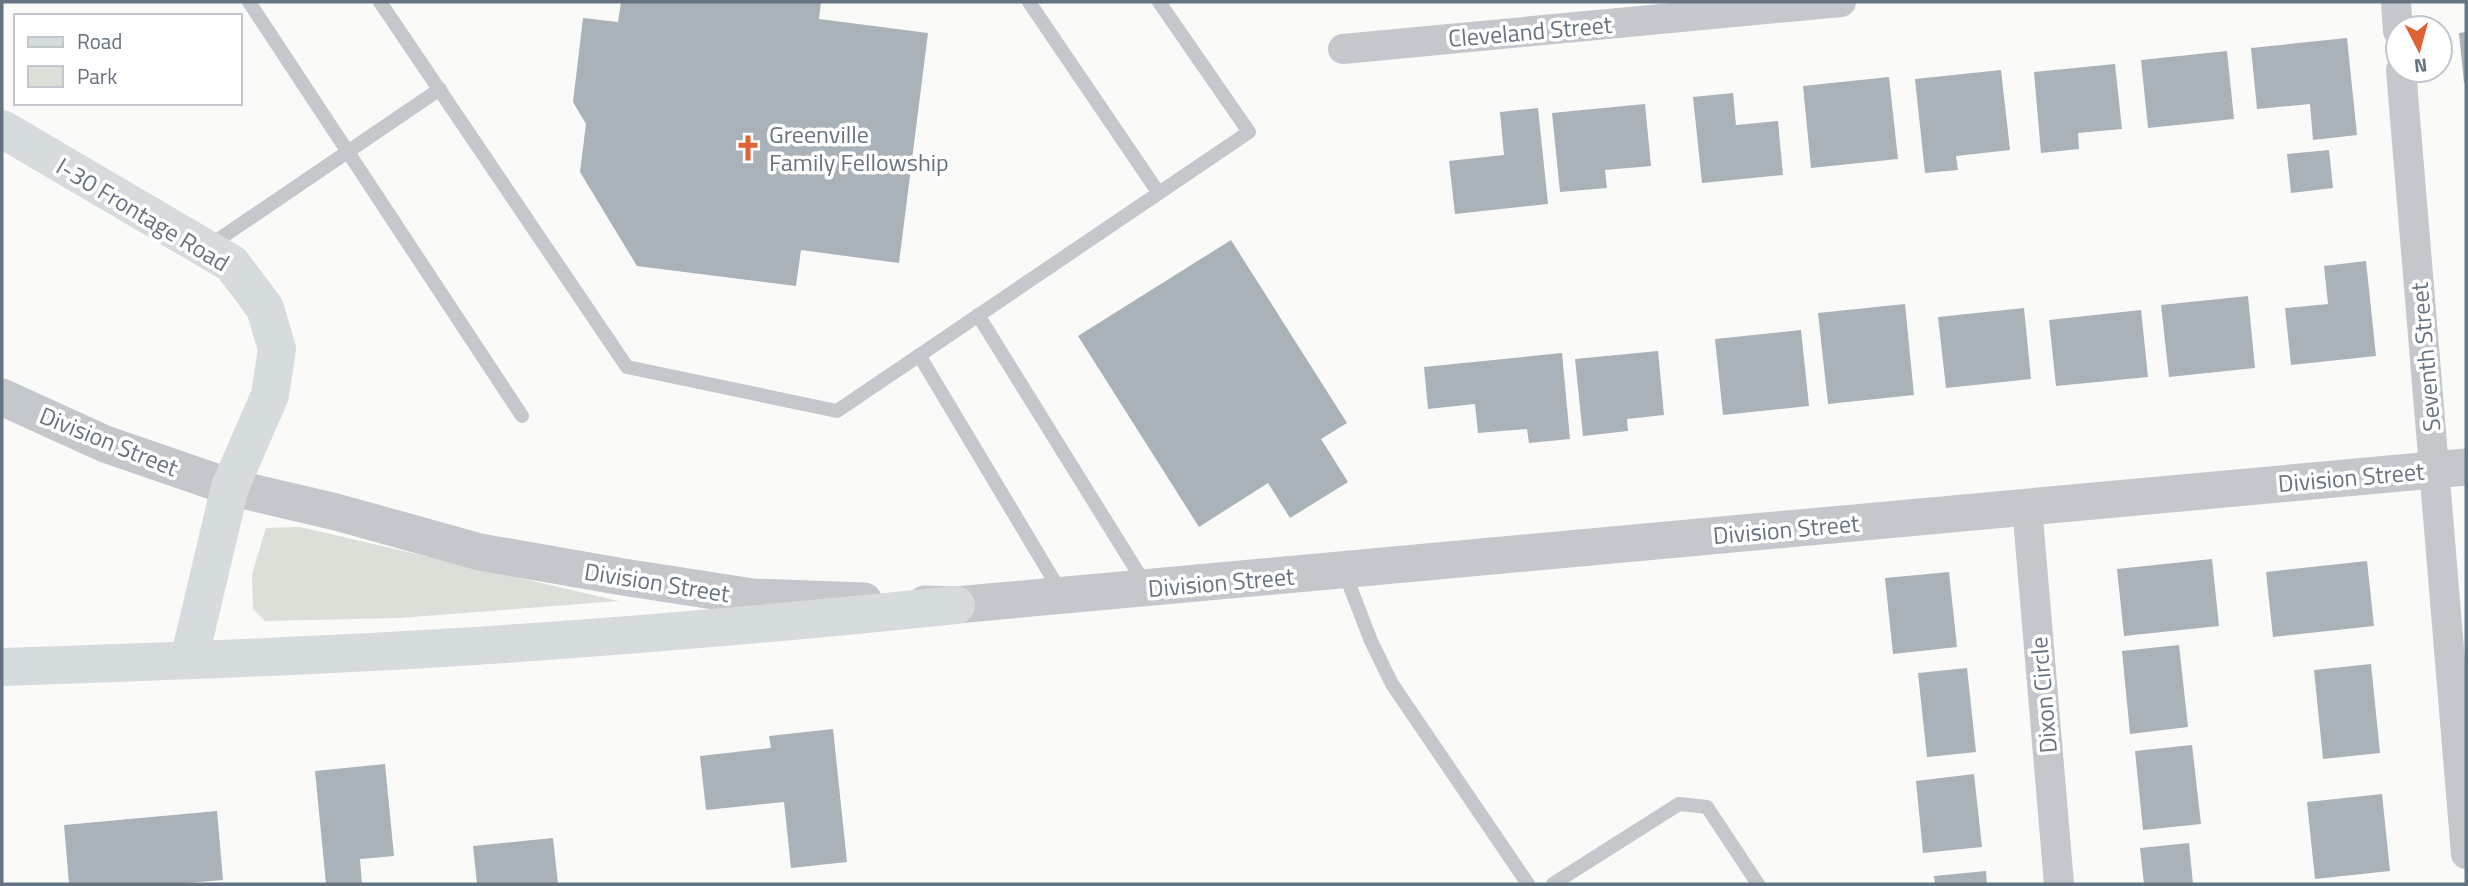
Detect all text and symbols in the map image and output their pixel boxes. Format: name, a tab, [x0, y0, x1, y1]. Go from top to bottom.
street label: Cleveland Street	[1447, 6, 1614, 56]
legend	[14, 14, 242, 105]
north arrow	[2384, 14, 2454, 84]
text: Road	[77, 25, 122, 57]
text: N	[2413, 51, 2429, 82]
text: Park	[77, 60, 117, 92]
place label: Greenville Family Fellowship	[769, 116, 949, 180]
church icon: Greenville Family Fellowship	[733, 133, 763, 163]
street label: I-30 Frontage Road	[50, 148, 236, 280]
street label: Seventh Street	[2400, 280, 2449, 433]
street label: Division Street	[34, 397, 184, 485]
street label: Division Street	[2276, 453, 2426, 501]
street label: Division Street	[1711, 505, 1861, 553]
street label: Division Street	[582, 553, 733, 611]
street label: Division Street	[1146, 558, 1296, 606]
street label: Dixon Circle	[2020, 635, 2066, 755]

